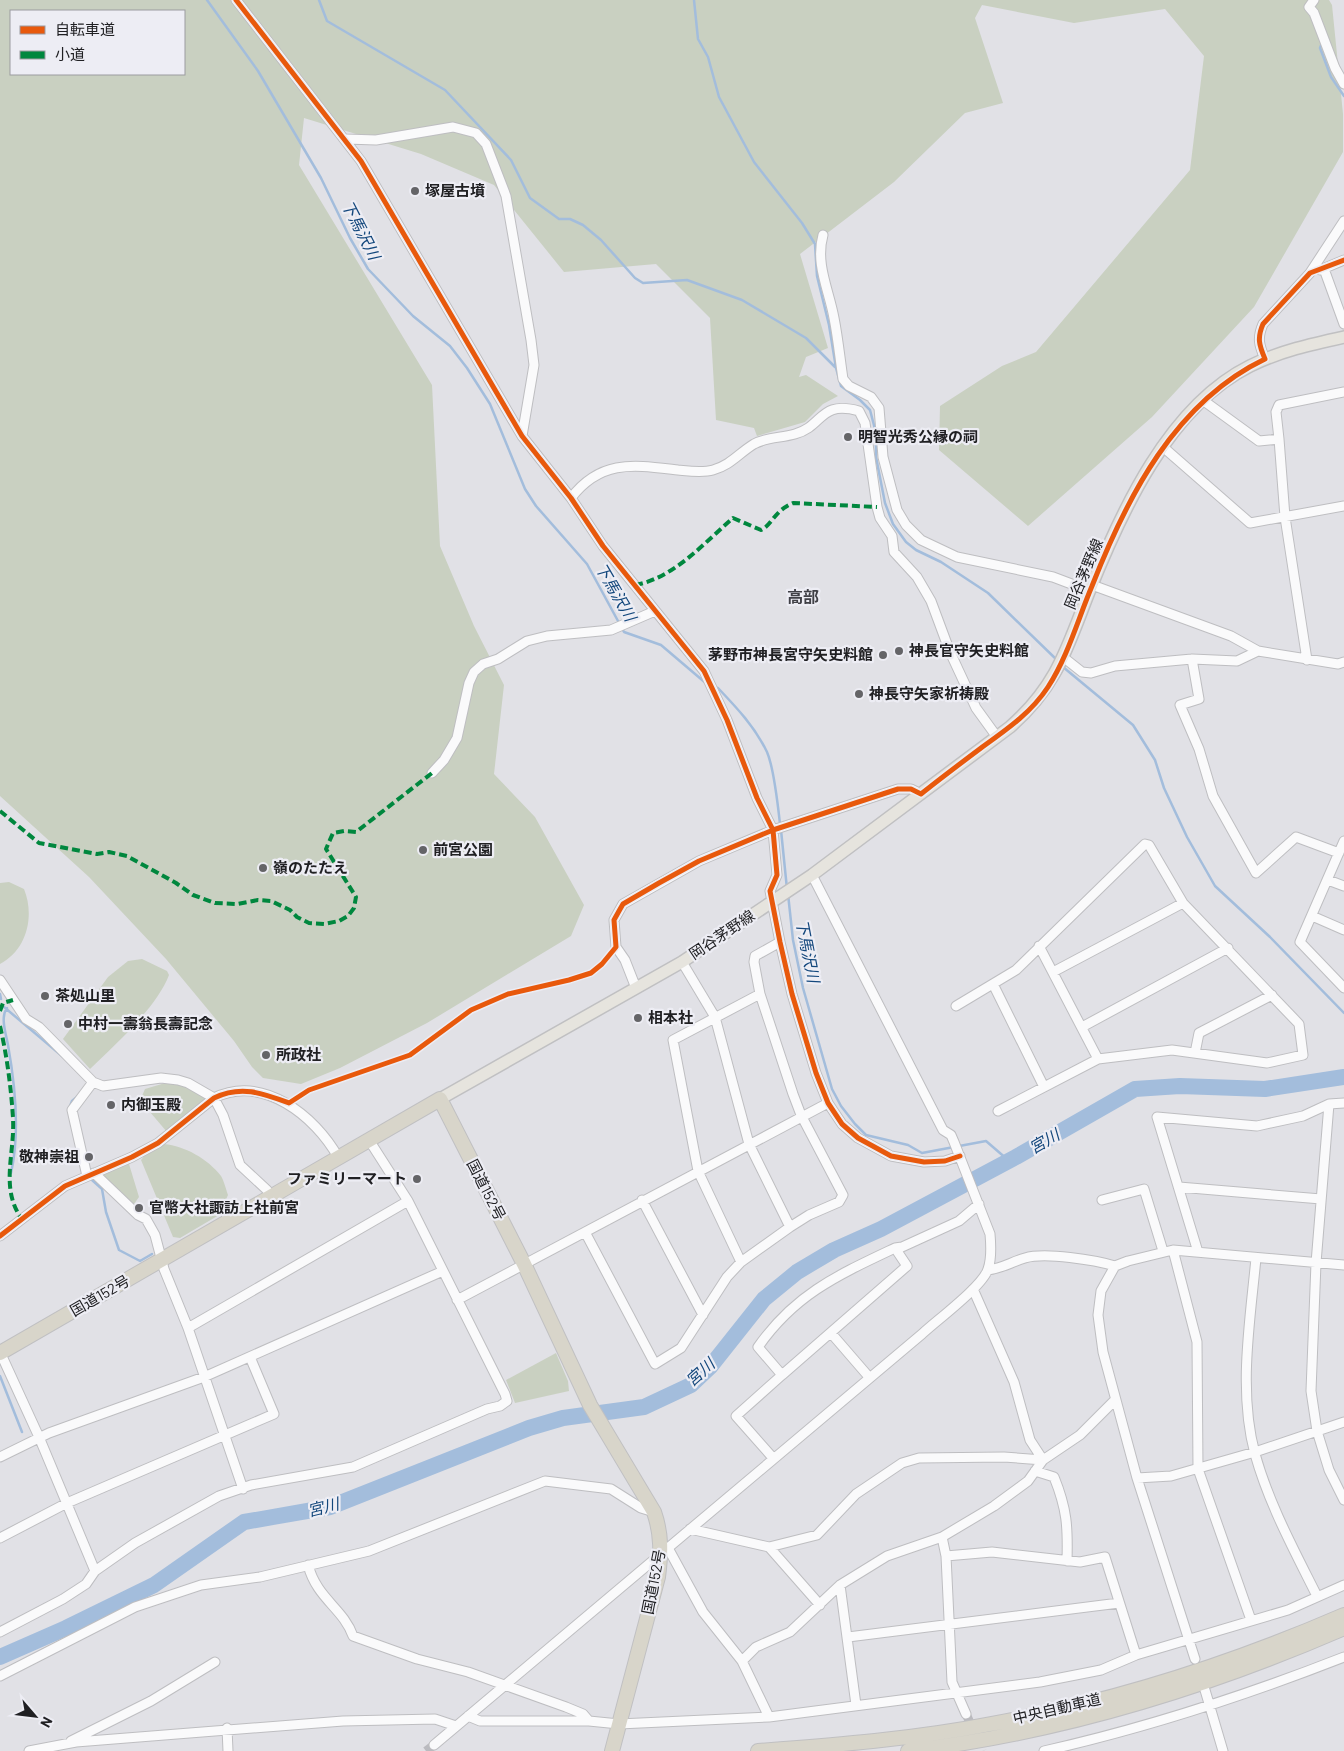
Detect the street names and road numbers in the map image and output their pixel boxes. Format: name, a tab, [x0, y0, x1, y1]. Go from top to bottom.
street label: 岡谷茅野線	[1060, 536, 1106, 612]
street label: 岡谷茅野線	[685, 906, 758, 963]
street label: 国道152号	[464, 1156, 510, 1223]
street label: 国道152号	[66, 1271, 133, 1319]
street label: 国道152号	[638, 1548, 668, 1616]
street label: 中央自動車道	[1011, 1689, 1103, 1727]

